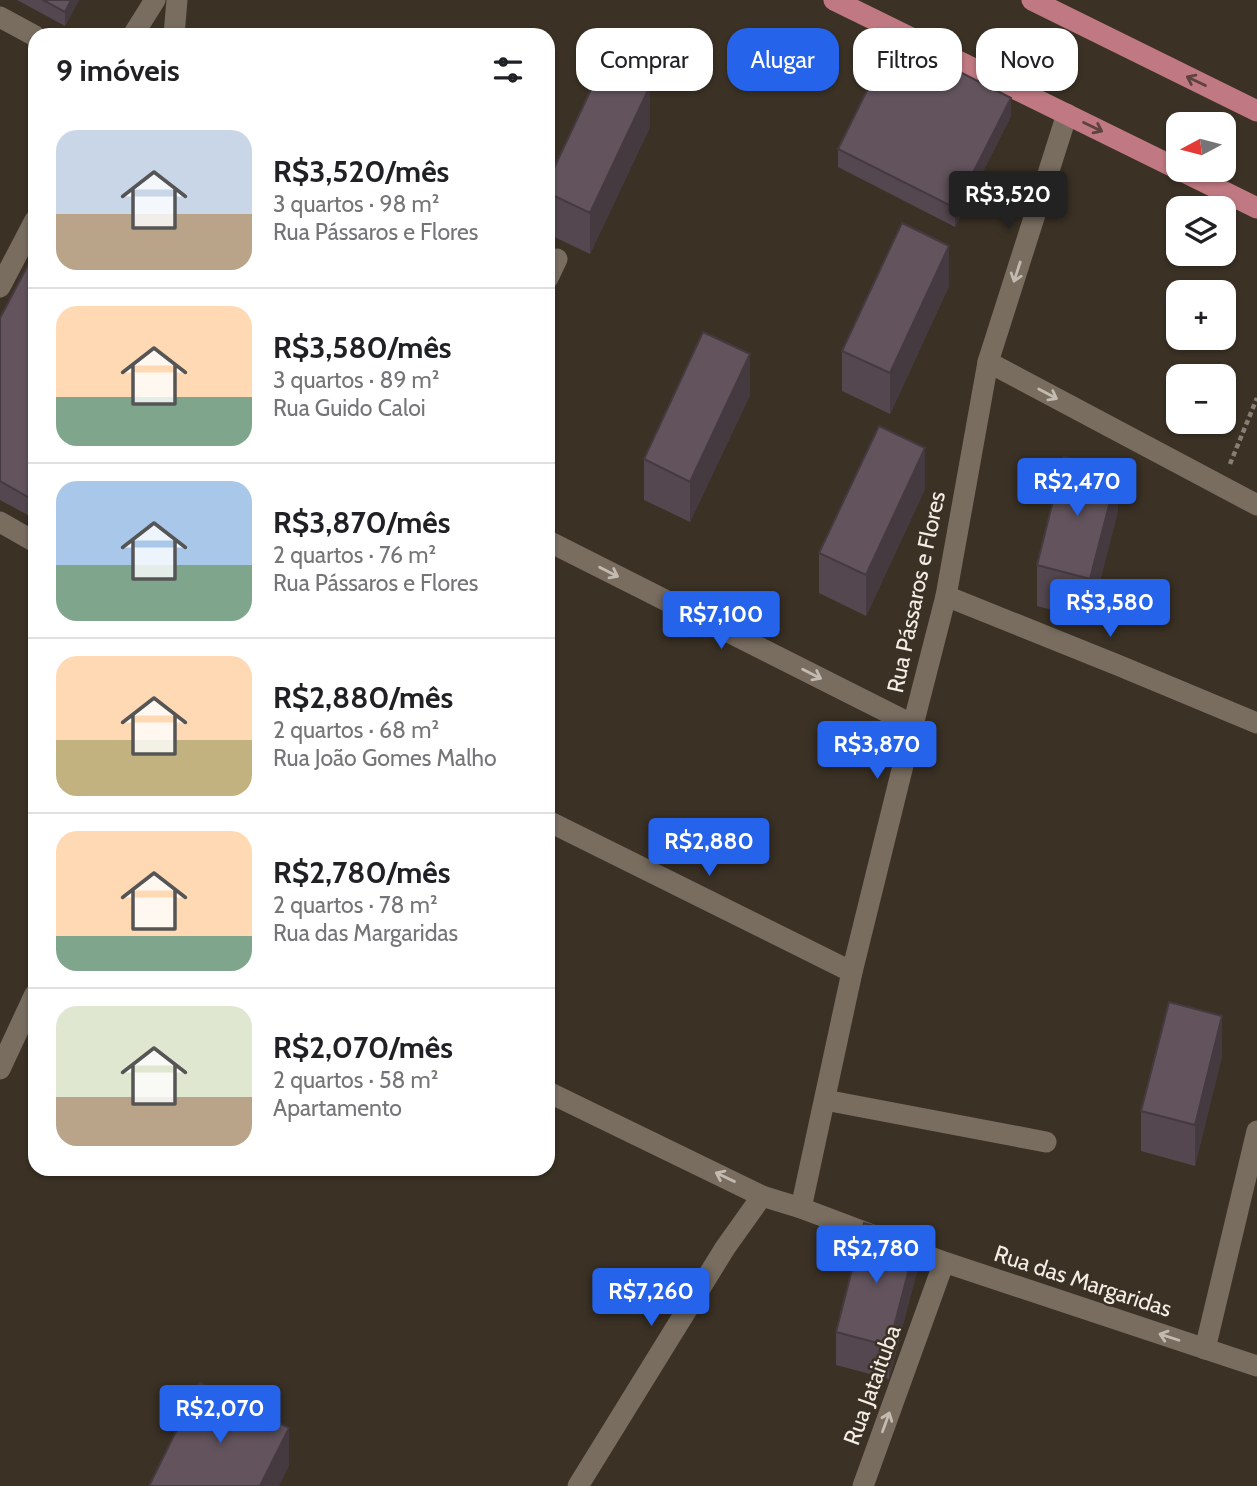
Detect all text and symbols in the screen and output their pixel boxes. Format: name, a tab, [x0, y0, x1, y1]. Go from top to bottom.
chip: Comprar	[576, 28, 713, 91]
chip: Alugar	[727, 28, 839, 91]
chip: Filtros	[853, 28, 962, 91]
chip: Novo	[976, 28, 1078, 91]
icon: filters	[489, 51, 527, 89]
text: 9 imóveis	[56, 52, 180, 89]
one-way arrow	[1186, 73, 1207, 87]
north arrow	[1166, 112, 1236, 182]
map controls	[1166, 112, 1236, 434]
one-way arrow	[1082, 120, 1103, 134]
text: R$3,520/mês	[273, 153, 449, 190]
icon: home	[112, 158, 196, 242]
pin: R$3,520	[943, 172, 1073, 231]
text: R$3,520	[965, 180, 1051, 208]
text: 3 quartos · 98 m²	[273, 190, 439, 218]
button: layers	[1166, 196, 1236, 266]
text: Rua Pássaros e Flores	[273, 218, 478, 246]
one-way arrow	[1009, 261, 1022, 283]
button: +	[1166, 280, 1236, 350]
text: R$3,580/mês	[273, 329, 452, 366]
icon: home	[112, 334, 196, 418]
button: −	[1166, 364, 1236, 434]
text: 3 quartos · 89 m²	[273, 366, 439, 394]
one-way arrow	[1038, 387, 1058, 401]
text: Rua Guido Caloi	[273, 394, 426, 422]
pin: R$2,470	[1012, 458, 1142, 518]
text: R$2,470	[1033, 467, 1121, 495]
street label: Rua Pássaros e Flores	[881, 489, 951, 695]
text: R$3,870/mês	[273, 504, 450, 541]
icon: home	[112, 509, 196, 593]
text: 2 quartos · 76 m²	[273, 541, 436, 569]
one-way arrow	[598, 565, 619, 579]
text: Rua Pássaros e Flores	[273, 569, 478, 597]
pin: R$3,580	[1045, 580, 1175, 639]
text: R$3,580	[1066, 588, 1154, 616]
pin: R$7,100	[656, 592, 786, 651]
text: R$7,100	[679, 600, 763, 628]
one-way arrow	[801, 667, 822, 681]
text: R$2,880/mês	[273, 679, 453, 716]
icon: home	[112, 684, 196, 768]
text: 2 quartos · 68 m²	[273, 716, 439, 744]
pin: R$3,870	[812, 722, 942, 781]
text: R$3,870	[833, 730, 921, 758]
text: Rua João Gomes Malho	[273, 744, 497, 772]
pin: R$2,880	[644, 818, 774, 878]
text: R$2,880	[664, 827, 754, 855]
text: R$2,780/mês	[273, 854, 450, 891]
icon: home	[112, 859, 196, 943]
text: 2 quartos · 78 m²	[273, 891, 438, 919]
text: Rua das Margaridas	[273, 919, 458, 947]
text: R$2,070/mês	[273, 1029, 453, 1066]
icon: home	[112, 1034, 196, 1118]
text: 2 quartos · 58 m²	[273, 1066, 438, 1094]
text: Apartamento	[273, 1094, 402, 1122]
one-way arrow	[715, 1170, 736, 1184]
pin: R$2,780	[811, 1226, 941, 1285]
text: R$2,780	[832, 1234, 920, 1262]
street label: Rua das Margaridas	[991, 1239, 1175, 1323]
pin: R$7,260	[586, 1268, 716, 1328]
text: R$7,260	[608, 1277, 694, 1305]
street label: Rua Jataituba	[837, 1321, 907, 1449]
one-way arrow	[1158, 1330, 1180, 1343]
pin: R$2,070	[155, 1386, 285, 1445]
text: R$2,070	[175, 1394, 265, 1422]
one-way arrow	[881, 1411, 893, 1433]

